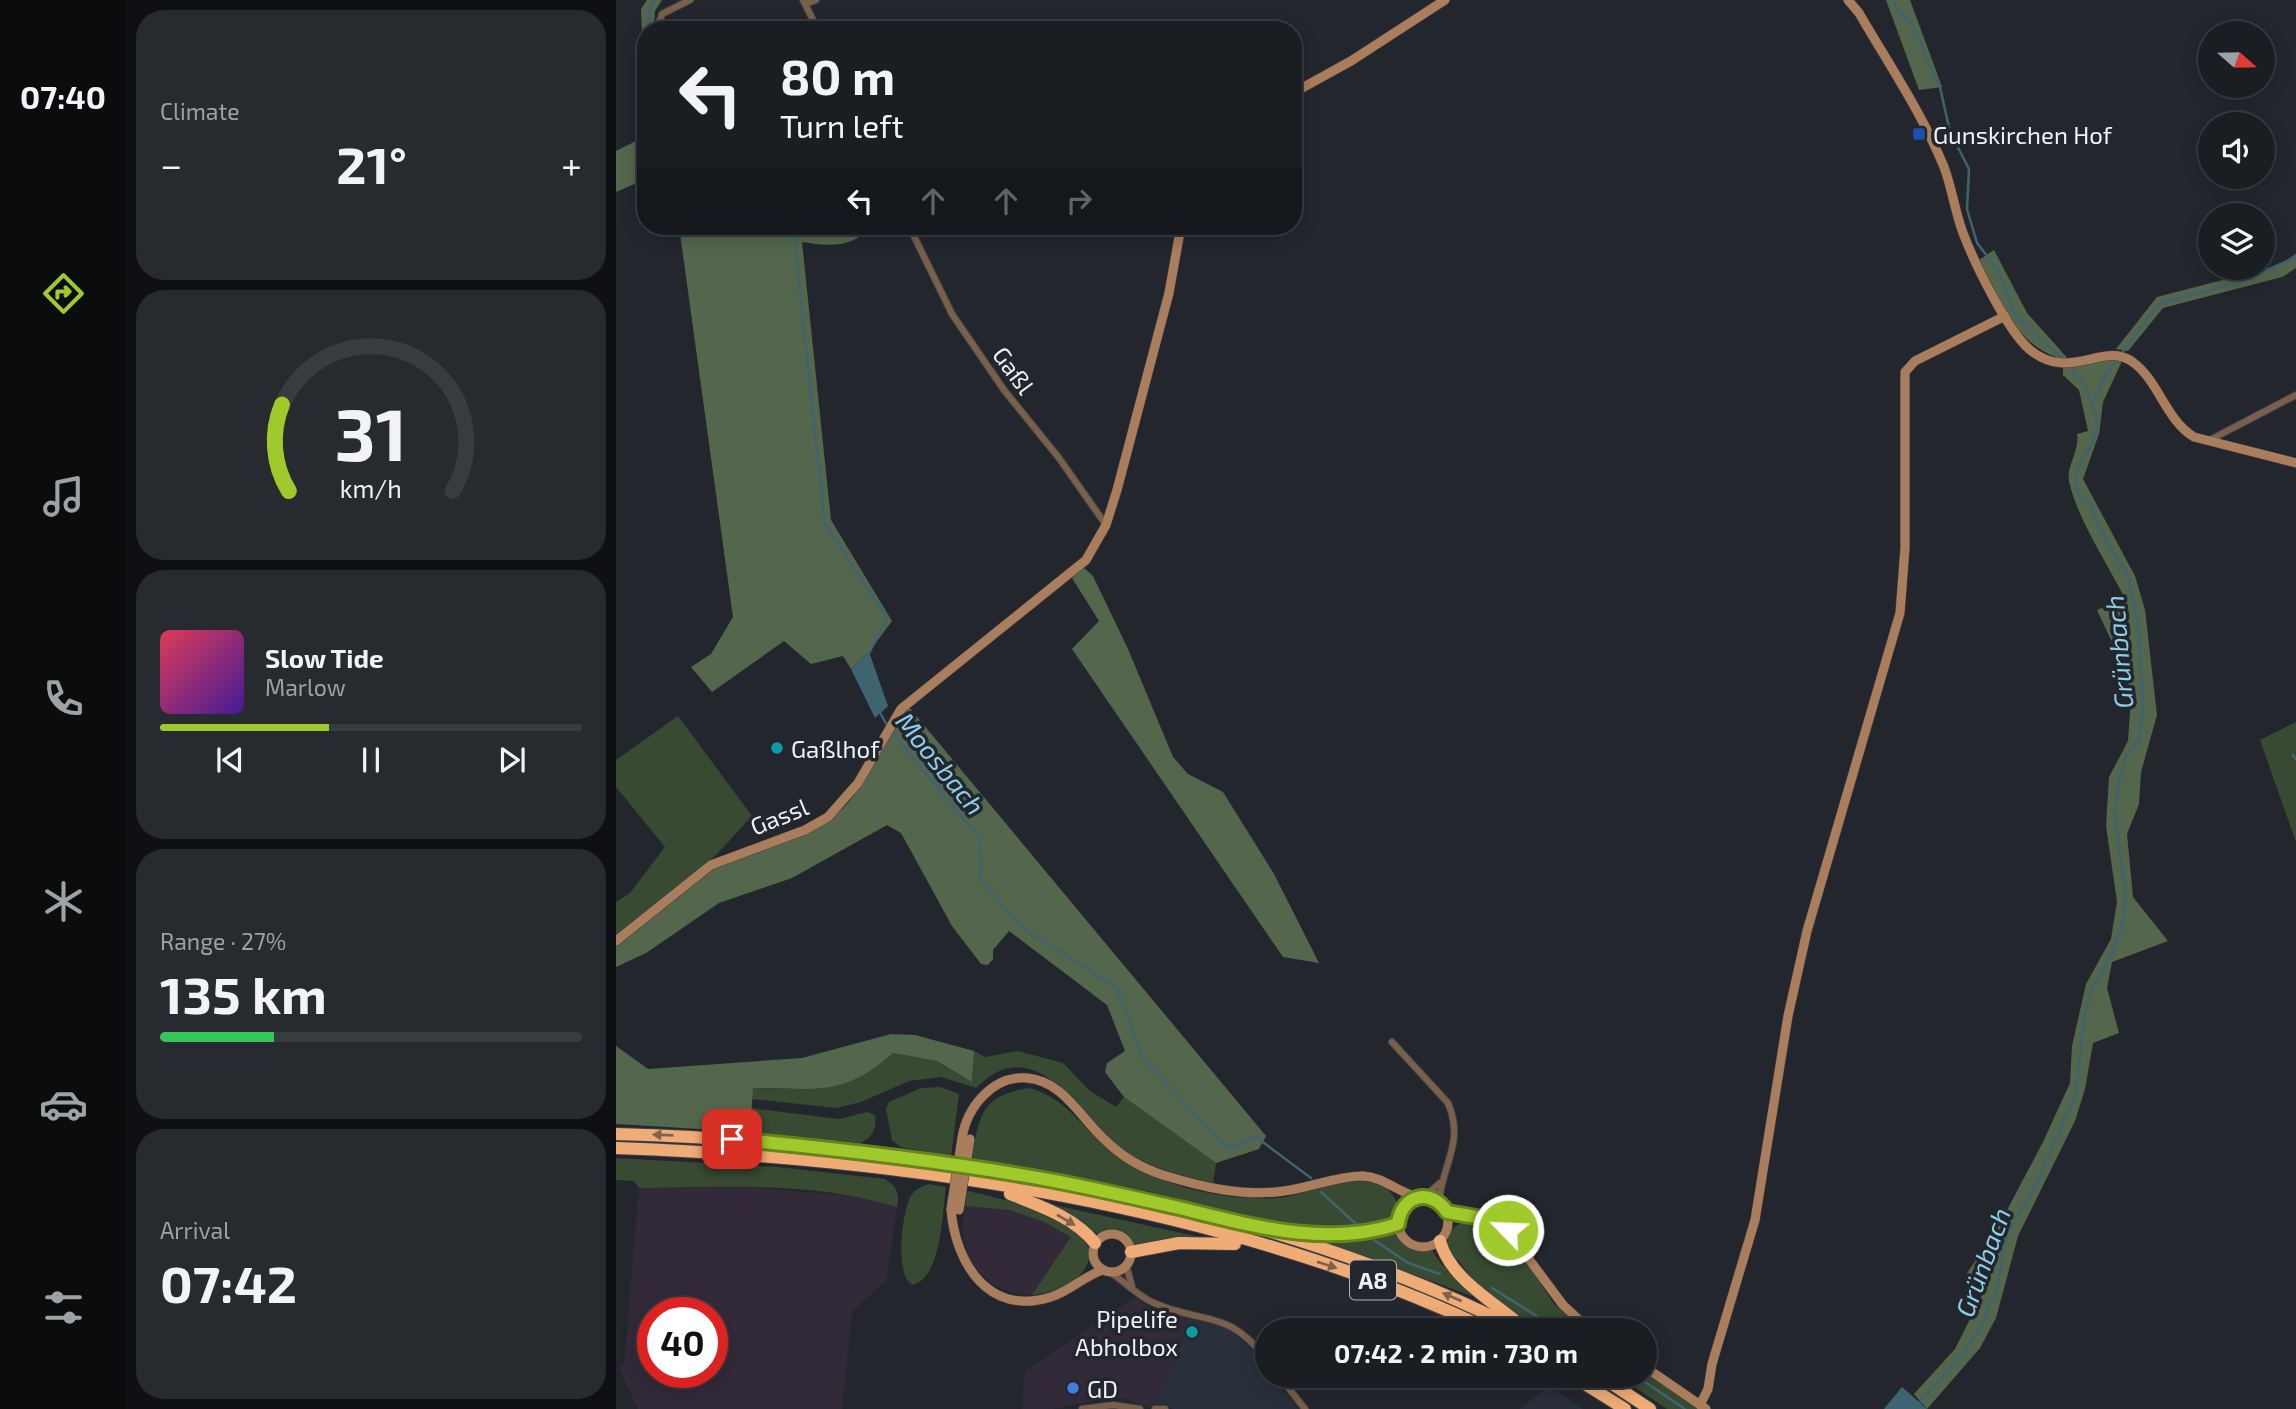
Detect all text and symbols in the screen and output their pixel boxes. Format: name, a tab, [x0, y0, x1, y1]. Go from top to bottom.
north arrow	[2198, 21, 2275, 98]
map controls	[2198, 21, 2275, 280]
text: 80 m	[780, 46, 895, 105]
icon: left	[665, 49, 756, 140]
text: 07:40	[20, 77, 106, 115]
text: Climate	[160, 97, 240, 125]
text: Turn left	[780, 106, 904, 144]
button: sound	[2198, 112, 2275, 189]
place label: Gunskirchen Hof	[1933, 120, 2113, 149]
marker: Gunskirchen Hof	[1911, 126, 1927, 142]
text: 21°	[336, 132, 407, 194]
text: −	[160, 141, 182, 187]
text: +	[561, 141, 582, 187]
icon: left	[841, 182, 879, 220]
icon: ahead	[914, 182, 952, 220]
icon: ahead	[987, 182, 1025, 220]
icon: right	[1060, 182, 1098, 220]
button: layers	[2198, 203, 2275, 280]
icon: directions	[39, 269, 88, 318]
street label: Gaßl	[987, 341, 1041, 399]
text: 31	[335, 388, 407, 476]
icon: music	[39, 472, 88, 521]
text: km/h	[340, 472, 402, 502]
water label: Grünbach	[2098, 594, 2138, 710]
text: Slow Tide	[265, 642, 384, 673]
text: Marlow	[265, 673, 346, 701]
icon: phone	[39, 674, 88, 723]
water label: Moosbach	[890, 706, 992, 820]
place label: Gaßlhof	[791, 734, 880, 763]
marker: Gaßlhof	[769, 740, 785, 756]
icon: previous	[211, 741, 249, 779]
icon: pause	[352, 741, 390, 779]
icon: next	[493, 741, 531, 779]
street label: Gassl	[746, 791, 812, 841]
icon: climate	[39, 877, 88, 926]
text: Range · 27%	[160, 927, 286, 955]
text: 135 km	[160, 962, 327, 1024]
icon: car	[39, 1080, 88, 1129]
pin	[702, 1109, 762, 1169]
icon: arrive	[713, 1120, 751, 1158]
one-way arrow	[652, 1130, 674, 1141]
position arrow	[1471, 1193, 1545, 1267]
water label: Grünbach	[1948, 1203, 2016, 1321]
one-way arrow	[1057, 1213, 1076, 1226]
text: Arrival	[160, 1216, 230, 1244]
text: 07:42	[160, 1251, 297, 1313]
one-way arrow	[1316, 1260, 1337, 1270]
road number: A8	[1350, 1260, 1396, 1300]
icon: filters	[39, 1283, 88, 1332]
one-way arrow	[1442, 1291, 1462, 1303]
speed limit sign: 40	[637, 1297, 728, 1388]
place label: Pipelife Abholbox	[1075, 1304, 1178, 1361]
marker: Pipelife Abholbox	[1184, 1324, 1200, 1340]
text: 07:42 · 2 min · 730 m	[1334, 1337, 1578, 1368]
place label: GD	[1087, 1374, 1118, 1403]
marker: GD	[1065, 1380, 1081, 1396]

